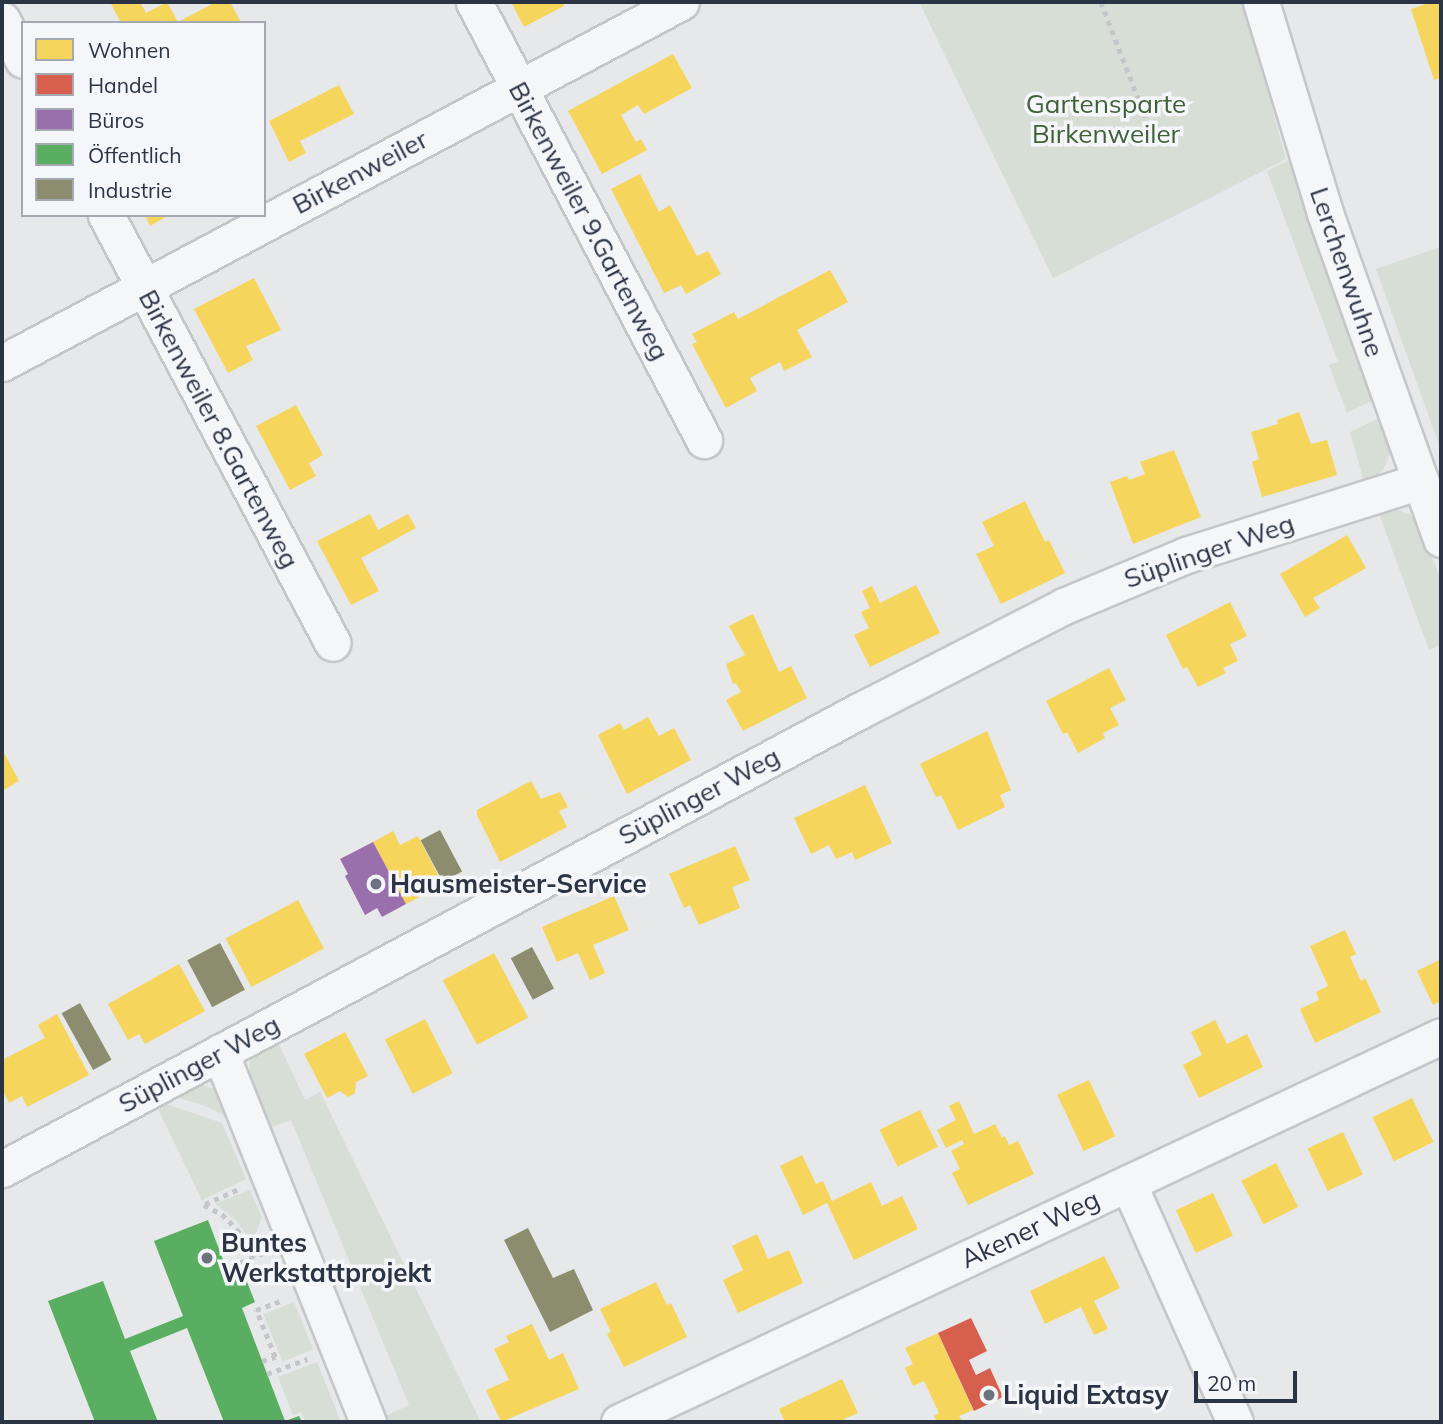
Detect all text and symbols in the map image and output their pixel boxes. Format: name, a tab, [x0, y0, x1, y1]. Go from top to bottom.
legend	[21, 21, 266, 217]
text: Wohnen	[88, 37, 170, 63]
text: Handel	[88, 72, 158, 98]
street label: Birkenweiler 9.Gartenweg	[502, 77, 676, 365]
park label: Gartensparte Birkenweiler	[1026, 88, 1186, 150]
text: Büros	[88, 107, 144, 133]
street label: Birkenweiler	[287, 123, 433, 221]
text: Öffentlich	[88, 142, 182, 168]
text: Industrie	[88, 177, 172, 203]
street label: Lerchenwuhne	[1303, 183, 1391, 361]
street label: Birkenweiler 8.Gartenweg	[132, 285, 306, 573]
street label: Süplinger Weg	[1120, 507, 1298, 595]
street label: Süplinger Weg	[613, 741, 785, 851]
place label: Hausmeister-Service	[390, 868, 647, 900]
marker: Hausmeister-Service	[368, 876, 384, 892]
street label: Süplinger Weg	[113, 1009, 285, 1119]
street label: Akener Weg	[956, 1183, 1104, 1275]
place label: Buntes Werkstattprojekt	[221, 1227, 431, 1288]
marker: Buntes Werkstattprojekt	[199, 1250, 215, 1266]
scale bar	[1198, 1358, 1301, 1402]
text: 20 m	[1207, 1370, 1256, 1396]
place label: Liquid Extasy	[1003, 1379, 1169, 1411]
marker: Liquid Extasy	[981, 1387, 997, 1403]

